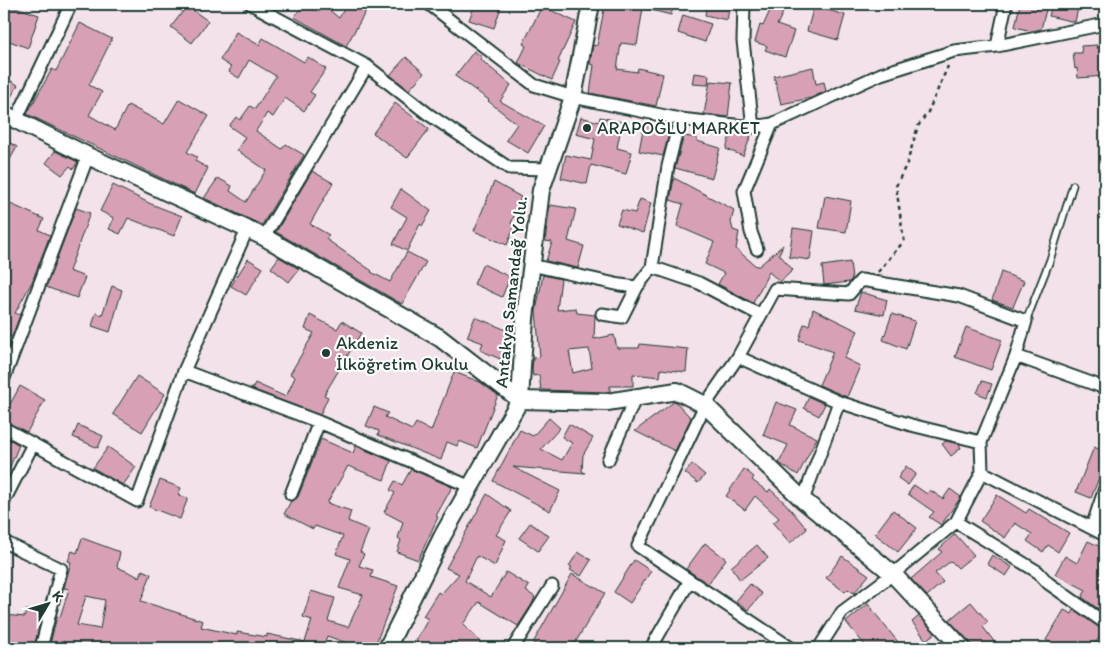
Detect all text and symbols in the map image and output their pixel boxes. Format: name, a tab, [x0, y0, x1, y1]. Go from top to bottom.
place label: ARAPOĞLU MARKET	[597, 117, 760, 139]
marker: ARAPOĞLU MARKET	[581, 122, 593, 134]
street label: Antakya Samandağ Yolu.	[490, 195, 532, 389]
place label: Akdeniz İlköğretim Okulu	[336, 332, 469, 375]
marker: Akdeniz İlköğretim Okulu	[320, 347, 332, 359]
north arrow	[22, 580, 72, 630]
text: K	[48, 588, 68, 606]

